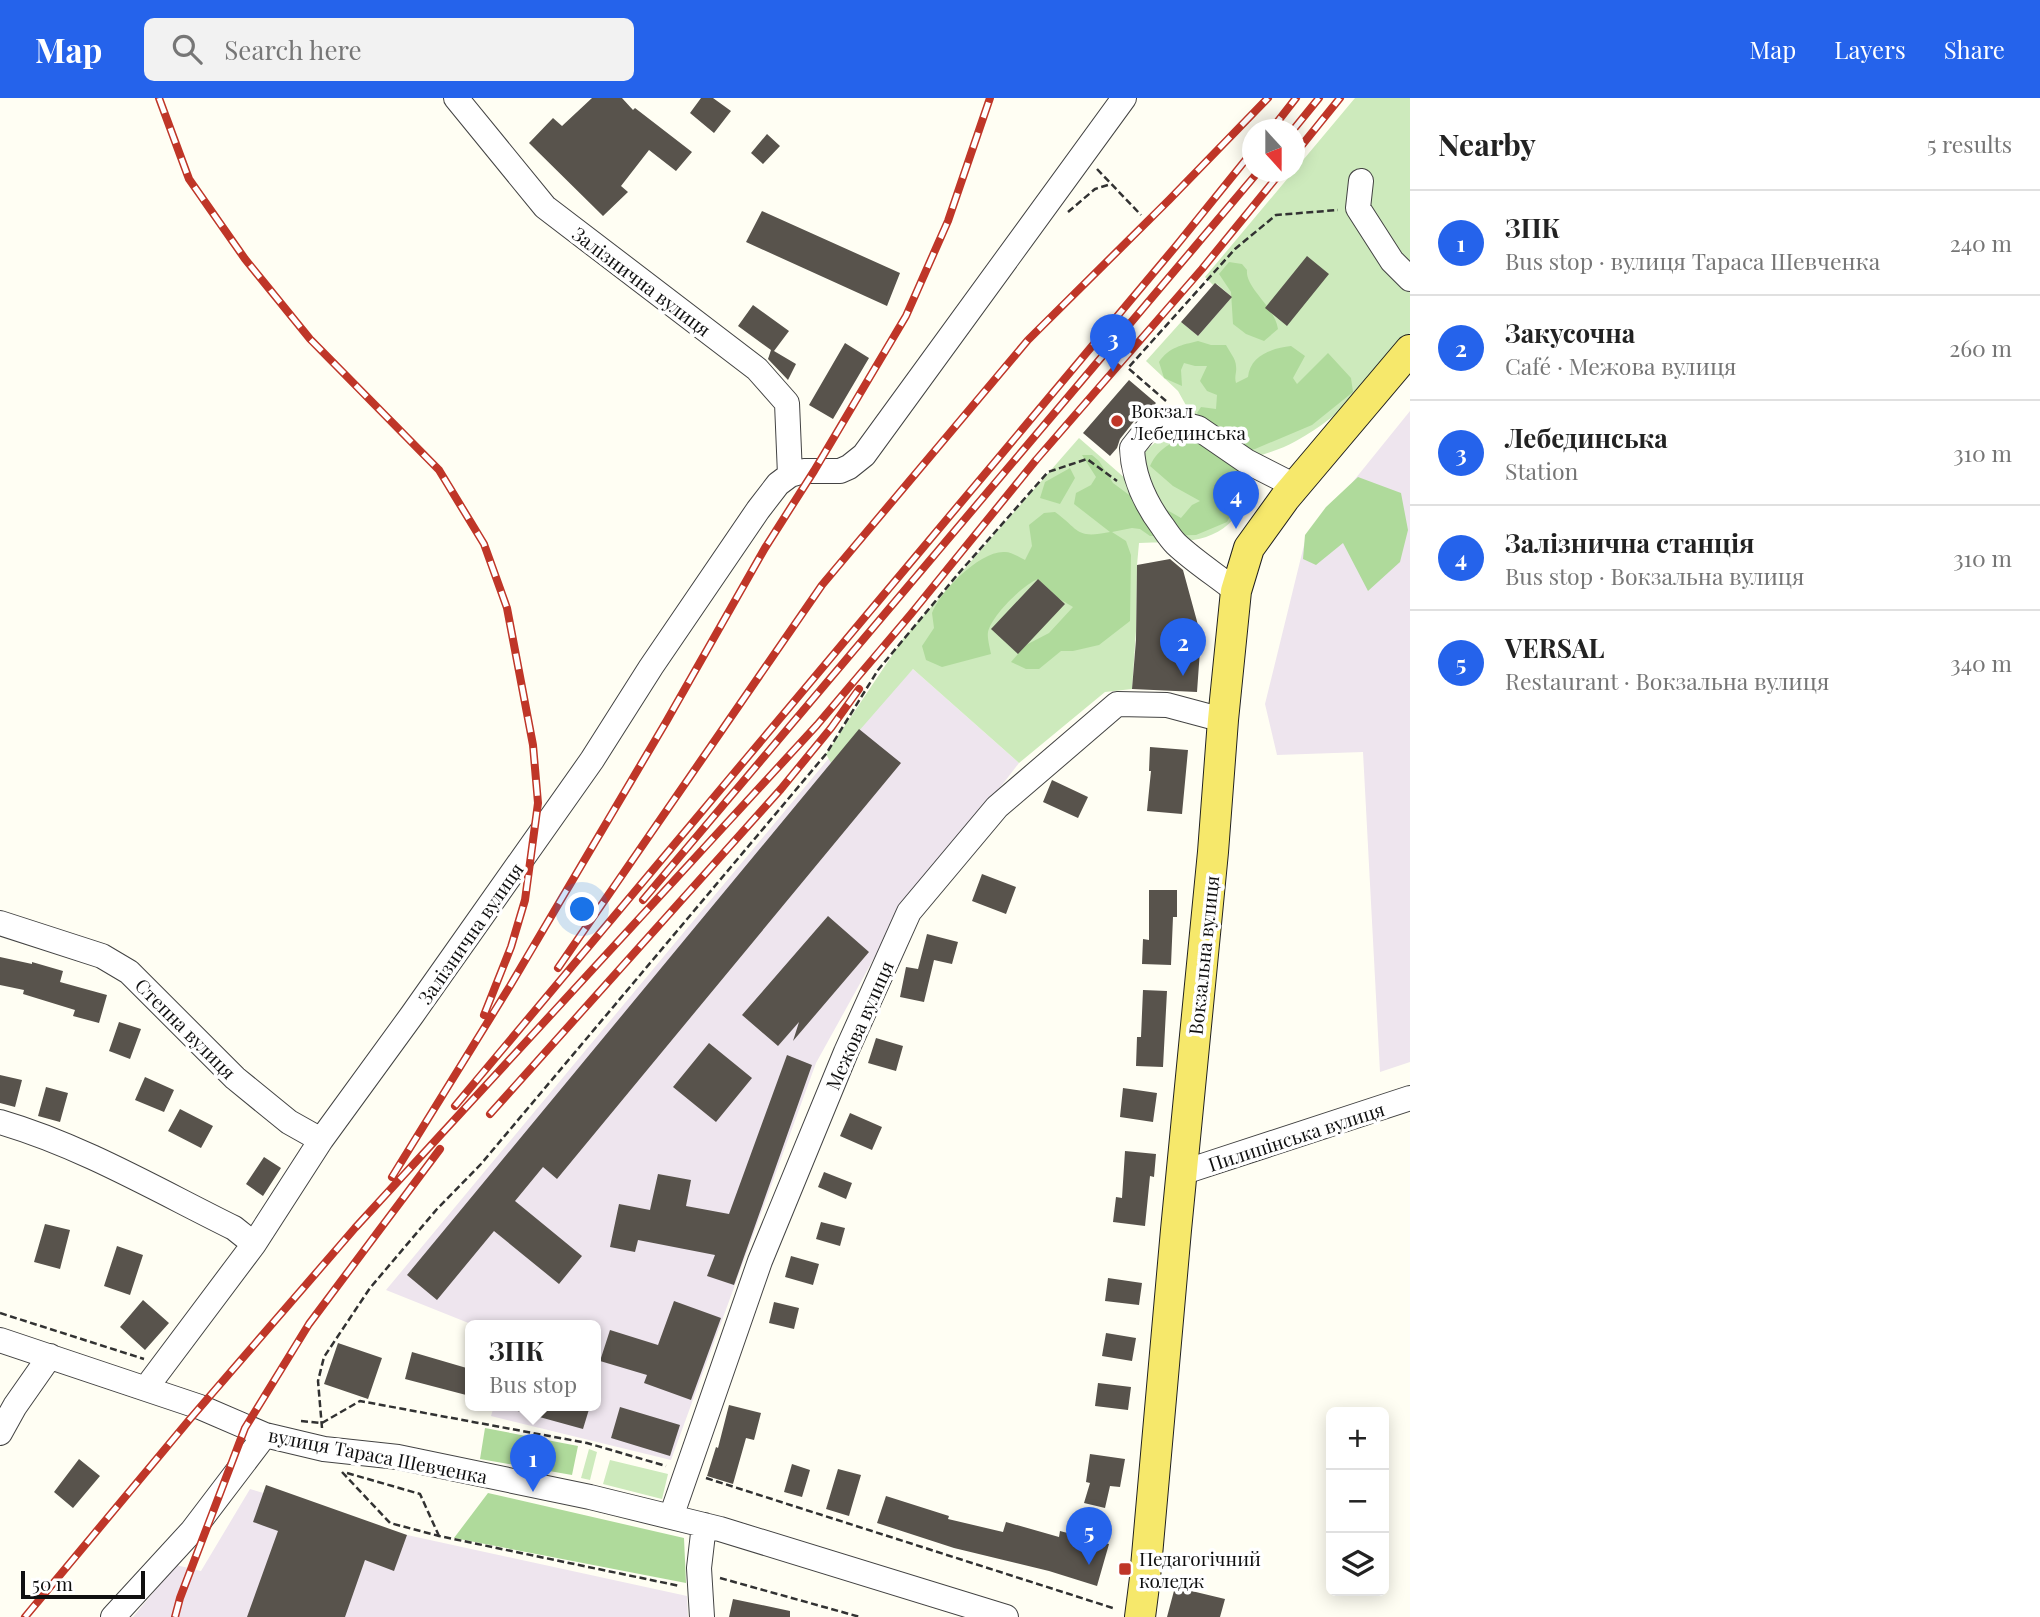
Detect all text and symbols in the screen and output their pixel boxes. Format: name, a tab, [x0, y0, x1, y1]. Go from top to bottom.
search box	[144, 18, 634, 81]
text: Map	[35, 27, 102, 71]
icon: search	[168, 30, 206, 68]
text: Search here	[224, 32, 362, 67]
text: Map	[1750, 33, 1796, 65]
text: Layers	[1834, 33, 1906, 65]
text: Share	[1944, 33, 2005, 65]
north arrow	[1242, 119, 1305, 182]
text: Nearby	[1438, 124, 1536, 164]
text: 5 results	[1927, 128, 2012, 159]
text: ЗПК	[1505, 210, 1560, 245]
street label: Залізнична вулиця	[567, 220, 717, 342]
text: 1	[1457, 227, 1465, 258]
text: 240 m	[1950, 227, 2012, 258]
text: Bus stop · вулиця Тараса Шевченка	[1505, 245, 1880, 276]
pin: 3	[1090, 314, 1136, 372]
text: Закусочна	[1505, 315, 1635, 350]
text: 2	[1455, 332, 1467, 363]
text: 260 m	[1949, 332, 2012, 363]
text: Café · Межова вулиця	[1505, 350, 1736, 381]
place label: Вокзал Лебединська	[1130, 397, 1246, 445]
marker: Вокзал Лебединська	[1109, 413, 1125, 429]
text: Лебединська	[1505, 420, 1668, 455]
text: 3	[1455, 437, 1467, 468]
text: 310 m	[1953, 437, 2012, 468]
text: Station	[1505, 455, 1578, 486]
pin: 4	[1213, 471, 1259, 529]
text: Залізнична станція	[1505, 525, 1754, 560]
text: 4	[1455, 542, 1467, 573]
text: 310 m	[1953, 542, 2012, 573]
text: Bus stop · Вокзальна вулиця	[1505, 560, 1804, 591]
pin: 2	[1160, 618, 1206, 676]
text: VERSAL	[1505, 630, 1604, 665]
text: 5	[1456, 647, 1466, 678]
text: 340 m	[1950, 647, 2012, 678]
text: Restaurant · Вокзальна вулиця	[1505, 665, 1829, 696]
street label: Залізнична вулиця	[411, 857, 529, 1009]
street label: Вокзальна вулиця	[1182, 874, 1224, 1036]
your location	[565, 892, 599, 926]
street label: Межова вулиця	[819, 956, 899, 1094]
street label: Степна вулиця	[130, 972, 242, 1084]
street label: Пилипінська вулиця	[1204, 1095, 1388, 1177]
popup	[465, 1320, 601, 1411]
text: ЗПК	[489, 1333, 544, 1368]
text: Bus stop	[489, 1368, 577, 1399]
map controls	[1326, 1407, 1389, 1596]
button: +	[1326, 1407, 1389, 1470]
street label: вулиця Тараса Шевченка	[266, 1421, 490, 1489]
pin: 1	[510, 1434, 556, 1492]
button: −	[1326, 1470, 1389, 1533]
pin: 5	[1066, 1507, 1112, 1565]
button: layers	[1326, 1533, 1389, 1596]
place label: Педагогічний коледж	[1139, 1545, 1261, 1593]
marker: Педагогічний коледж	[1117, 1561, 1133, 1577]
scale bar	[21, 1568, 145, 1600]
text: 50 m	[32, 1570, 73, 1596]

